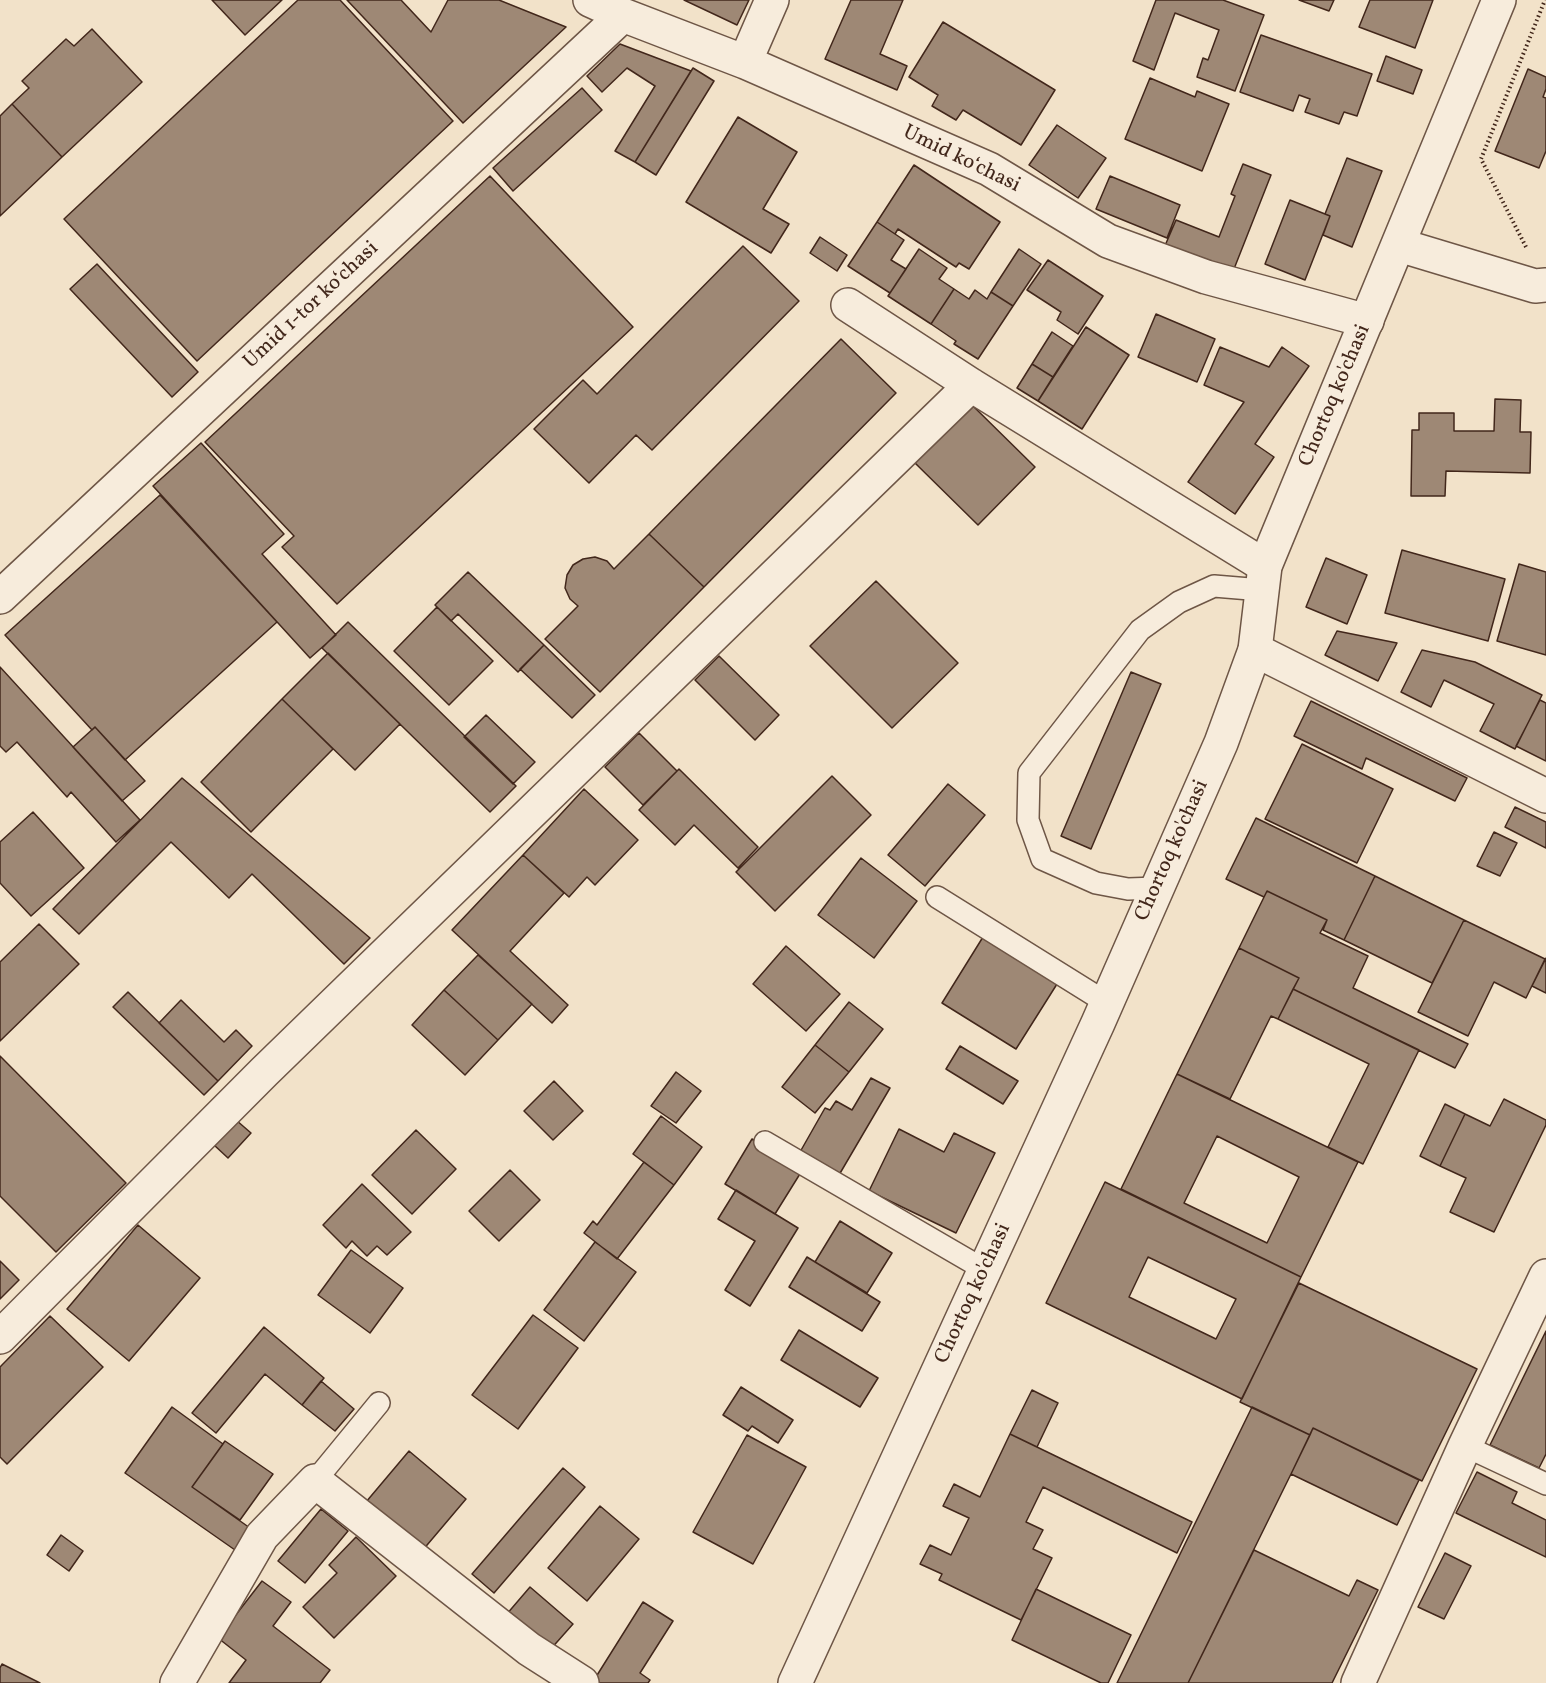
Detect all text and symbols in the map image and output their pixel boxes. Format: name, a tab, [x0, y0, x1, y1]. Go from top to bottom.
street label: Umid ko‘chasi	[898, 121, 1024, 199]
street label: Umid 1-tor koʻchasi	[239, 237, 385, 375]
street label: Chortoq ko'chasi	[1295, 321, 1377, 471]
street label: Chortoq ko'chasi	[1131, 776, 1215, 926]
street label: Chortoq ko'chasi	[930, 1220, 1018, 1368]

